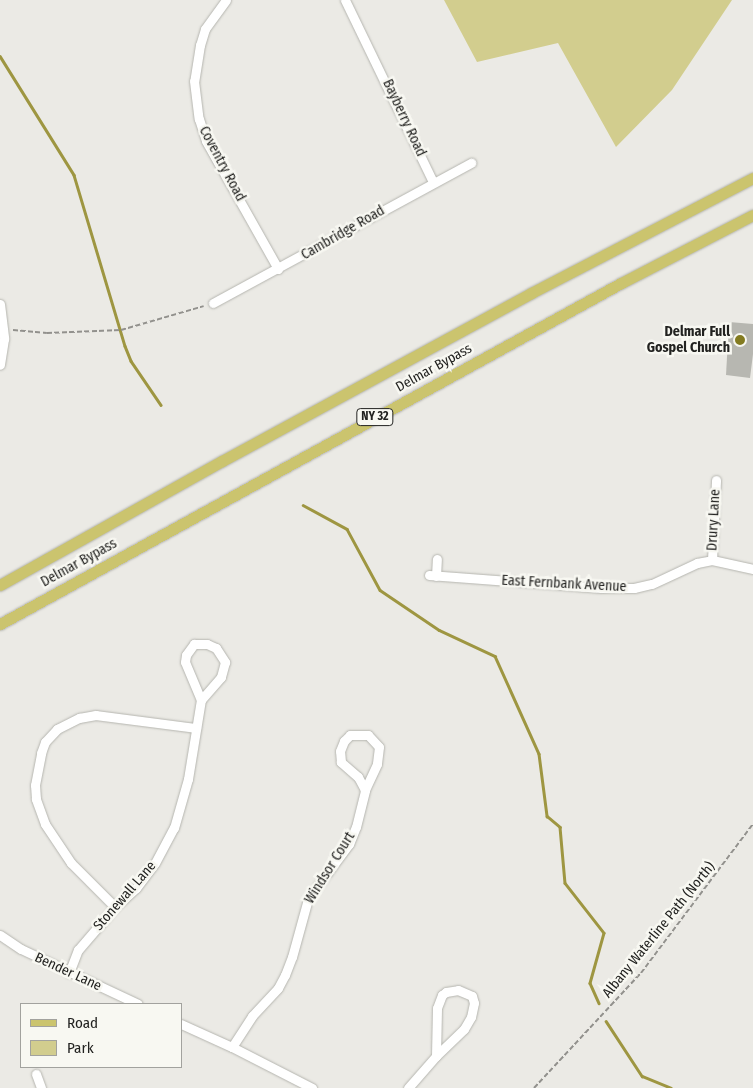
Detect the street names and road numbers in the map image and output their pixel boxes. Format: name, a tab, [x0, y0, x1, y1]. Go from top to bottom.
street label: Bayberry Road	[379, 77, 429, 159]
street label: Coventry Road	[195, 124, 249, 204]
street label: Cambridge Road	[298, 202, 388, 264]
street label: Delmar Bypass	[393, 340, 475, 396]
road number: NY 32	[356, 408, 394, 427]
street label: Drury Lane	[704, 489, 724, 551]
street label: Delmar Bypass	[38, 535, 120, 591]
street label: East Fernbank Avenue	[501, 572, 627, 596]
street label: Windsor Court	[301, 829, 359, 907]
street label: Stonewall Lane	[90, 858, 160, 934]
street label: Albany Waterline Path (North)	[599, 859, 719, 1001]
street label: Bender Lane	[32, 949, 104, 995]

